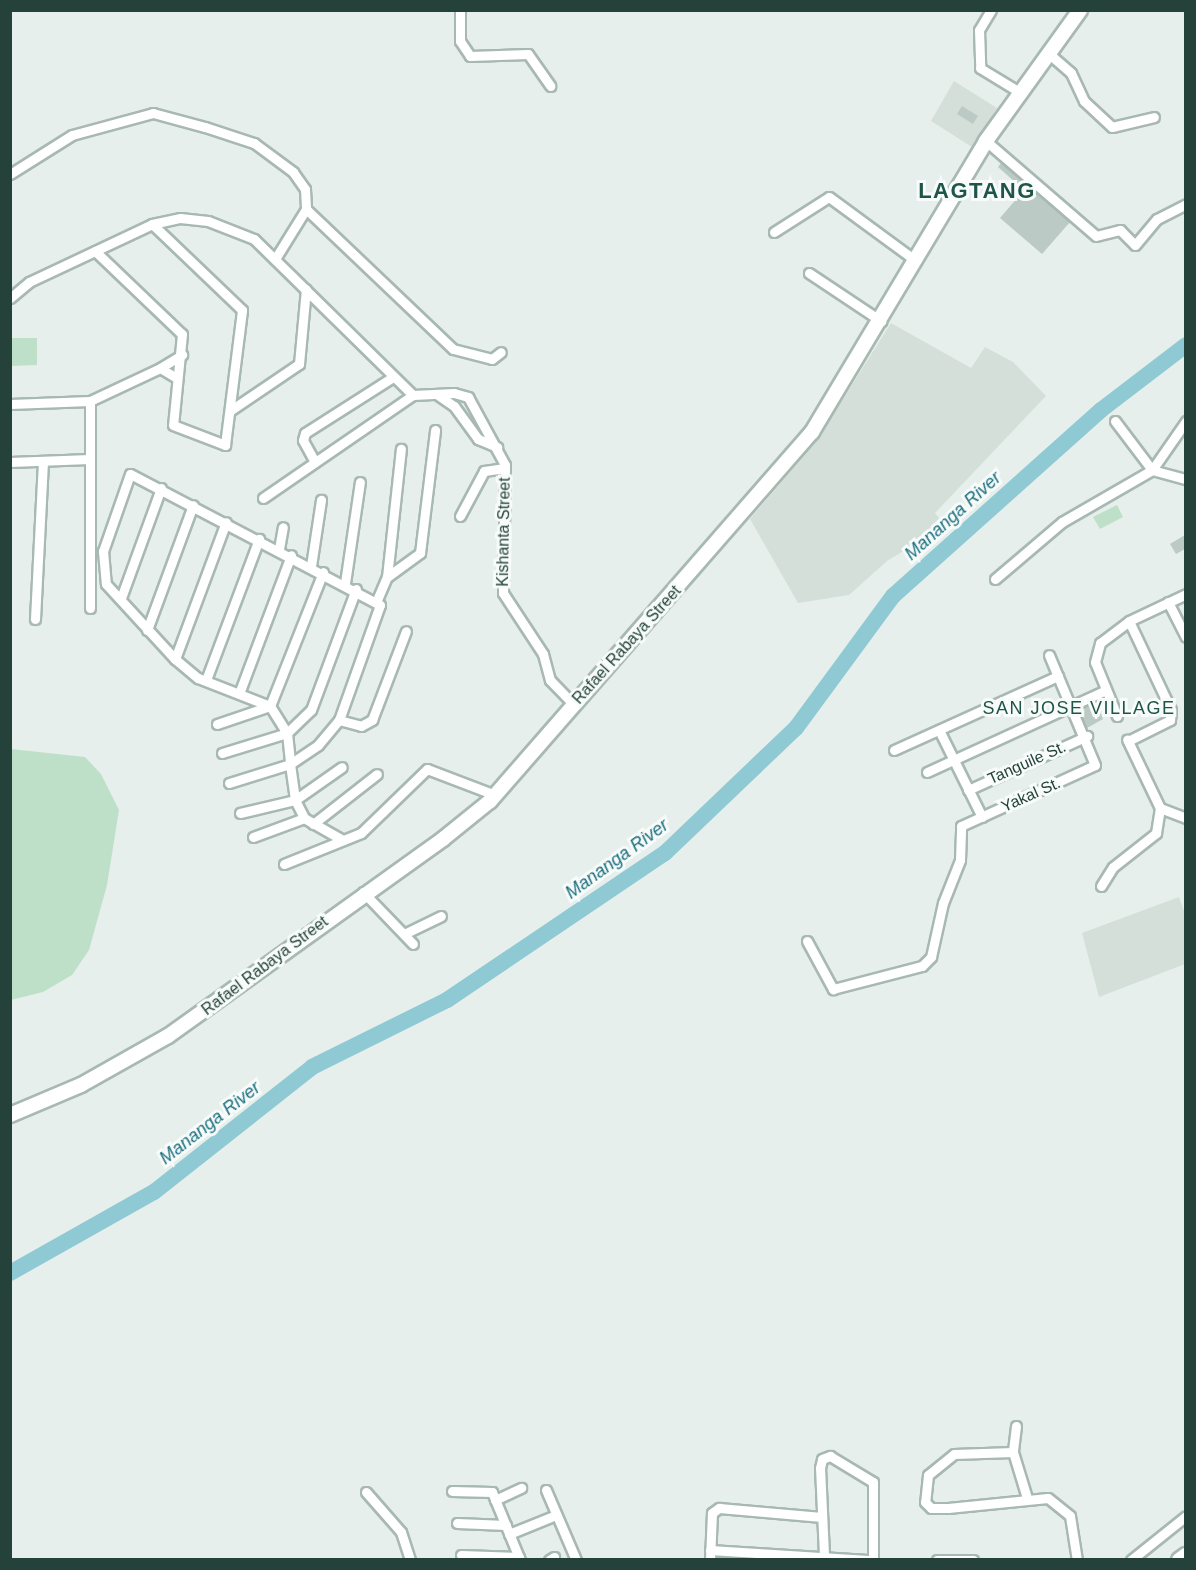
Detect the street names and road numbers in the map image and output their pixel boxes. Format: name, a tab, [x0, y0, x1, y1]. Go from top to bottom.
street label: Kishanta Street	[493, 477, 515, 587]
street label: Rafael Rabaya Street	[569, 582, 685, 708]
street label: Tanguile St.	[985, 737, 1069, 789]
street label: Yakal St.	[998, 773, 1064, 817]
street label: Rafael Rabaya Street	[198, 912, 332, 1020]

